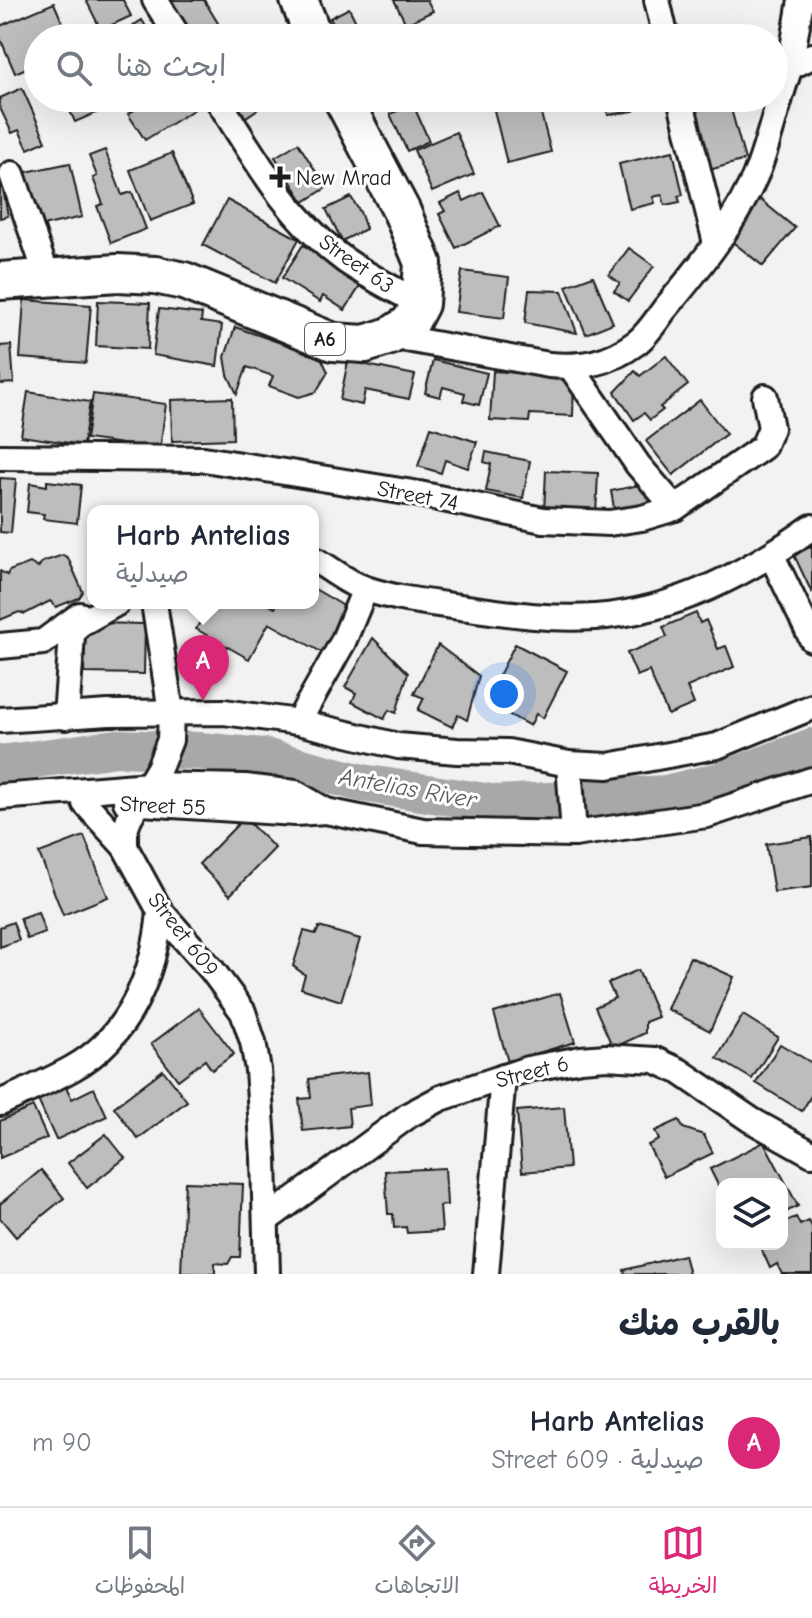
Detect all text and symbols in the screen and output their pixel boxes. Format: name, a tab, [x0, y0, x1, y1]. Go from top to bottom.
search box	[24, 24, 788, 112]
icon: search	[52, 46, 96, 90]
text: ابحث هنا	[116, 49, 226, 84]
place label: New Mrad	[296, 165, 392, 191]
marker: New Mrad	[271, 168, 289, 186]
street label: Street 63	[314, 229, 399, 299]
road number: A6	[305, 323, 345, 355]
street label: Street 74	[375, 475, 460, 517]
popup	[87, 505, 319, 609]
text: Harb Antelias	[116, 518, 290, 553]
text: صيدلية	[116, 559, 189, 589]
pin: A	[177, 635, 229, 701]
your location	[484, 674, 524, 714]
water label: Antelias River	[336, 762, 480, 814]
street label: Street 55	[119, 791, 207, 821]
street label: Street 609	[142, 887, 224, 982]
street label: Street 6	[493, 1050, 571, 1094]
map controls	[716, 1178, 788, 1250]
button: layers	[716, 1178, 788, 1250]
text: بالقرب منك	[619, 1304, 780, 1344]
text: Harb Antelias	[530, 1404, 704, 1439]
text: 90 m	[32, 1428, 92, 1458]
text: A	[747, 1428, 761, 1458]
text: صيدلية · Street 609	[491, 1445, 704, 1475]
tab: المحفوظات	[95, 1521, 185, 1605]
tab: الاتجاهات	[375, 1521, 459, 1605]
tab: الخريطة	[649, 1521, 717, 1605]

